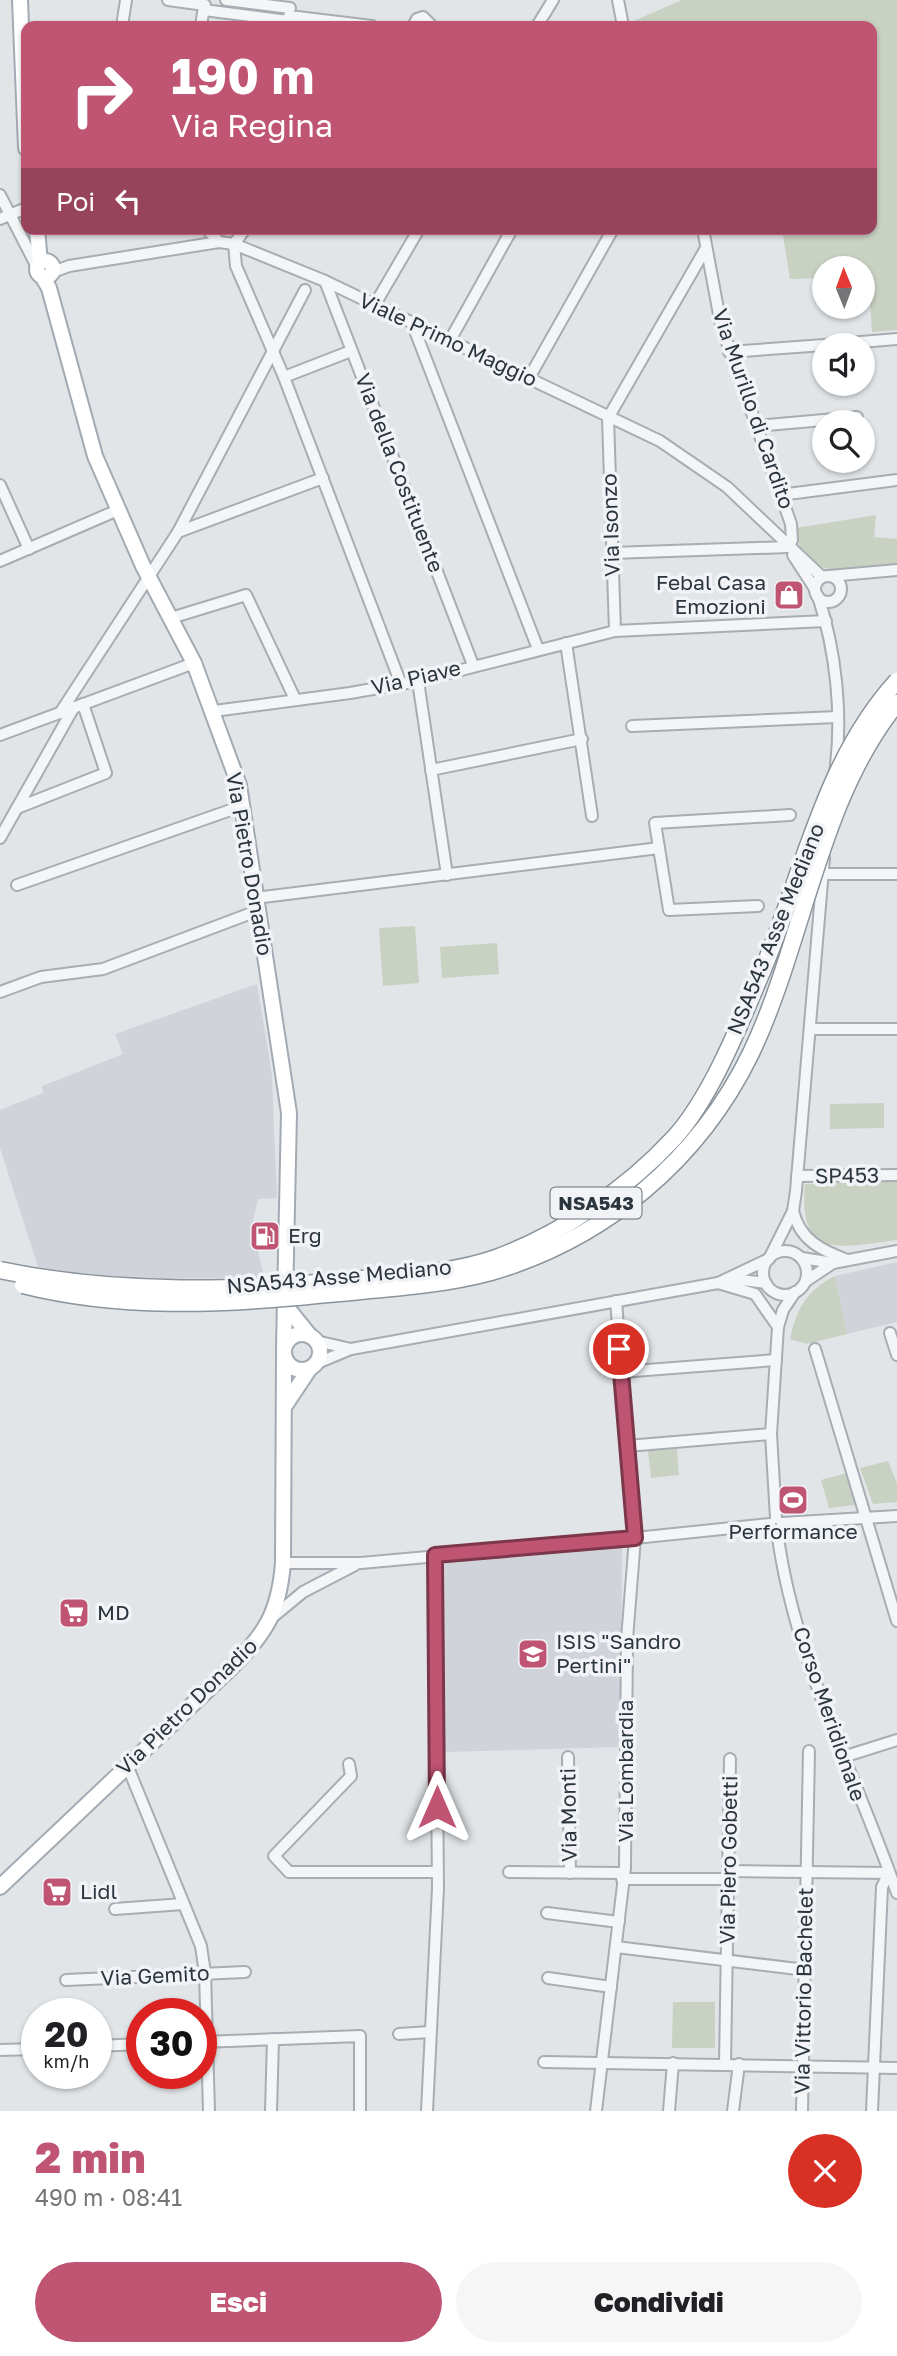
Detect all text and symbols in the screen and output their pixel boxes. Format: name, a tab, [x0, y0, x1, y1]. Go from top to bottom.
text: 190 m	[171, 46, 314, 105]
icon: right	[56, 49, 147, 140]
text: Via Regina	[171, 106, 333, 144]
icon: left	[109, 182, 147, 220]
text: Poi	[56, 186, 95, 217]
north arrow	[812, 256, 875, 318]
map controls	[812, 256, 875, 473]
street label: Viale Primo Maggio	[355, 286, 542, 392]
street label: Via Murillo di Cardito	[707, 305, 800, 512]
button: sound	[812, 333, 875, 396]
street label: Via della Costituente	[350, 369, 450, 576]
button: search	[812, 410, 875, 473]
street label: Via Isonzo	[595, 473, 625, 577]
place label: Febal Casa Emozioni	[656, 569, 766, 619]
shop icon: Febal Casa Emozioni	[772, 578, 806, 612]
street label: Via Piave	[368, 654, 463, 700]
street label: Via Pietro Donadio	[221, 770, 279, 958]
street label: NSA543 Asse Mediano	[721, 819, 829, 1038]
street label: SP453	[815, 1161, 879, 1189]
road number: NSA543	[550, 1188, 642, 1218]
fuel station icon: Erg	[248, 1219, 282, 1253]
place label: Erg	[288, 1222, 322, 1248]
street label: NSA543 Asse Mediano	[225, 1253, 452, 1299]
pin	[589, 1319, 649, 1379]
icon: arrive	[600, 1330, 638, 1368]
sports icon: Performance	[776, 1483, 810, 1517]
place label: Performance	[728, 1518, 858, 1544]
supermarket icon: MD	[57, 1596, 91, 1630]
place label: MD	[97, 1599, 130, 1625]
street label: Corso Meridionale	[788, 1623, 872, 1804]
place label: ISIS "Sandro Pertini"	[556, 1628, 681, 1678]
street label: Via Pietro Donadio	[110, 1632, 262, 1780]
school or university icon: ISIS "Sandro Pertini"	[516, 1637, 550, 1671]
street label: Via Lombardia	[612, 1700, 638, 1842]
street label: Via Monti	[554, 1768, 582, 1862]
position arrow	[400, 1770, 474, 1844]
street label: Via Piero Gobetti	[714, 1775, 742, 1945]
supermarket icon: Lidl	[40, 1875, 74, 1909]
place label: Lidl	[80, 1878, 117, 1904]
street label: Via Vittorio Bachelet	[788, 1887, 818, 2095]
street label: Via Gemito	[100, 1959, 210, 1991]
speed limit sign: 30	[126, 1998, 217, 2089]
text: 20	[44, 2013, 89, 2055]
text: km/h	[44, 2050, 89, 2072]
text: 2 min	[35, 2132, 146, 2182]
button: close	[788, 2134, 862, 2208]
text: 490 m · 08:41	[35, 2183, 182, 2211]
button: Esci	[35, 2262, 442, 2342]
button: Condividi	[456, 2262, 862, 2342]

